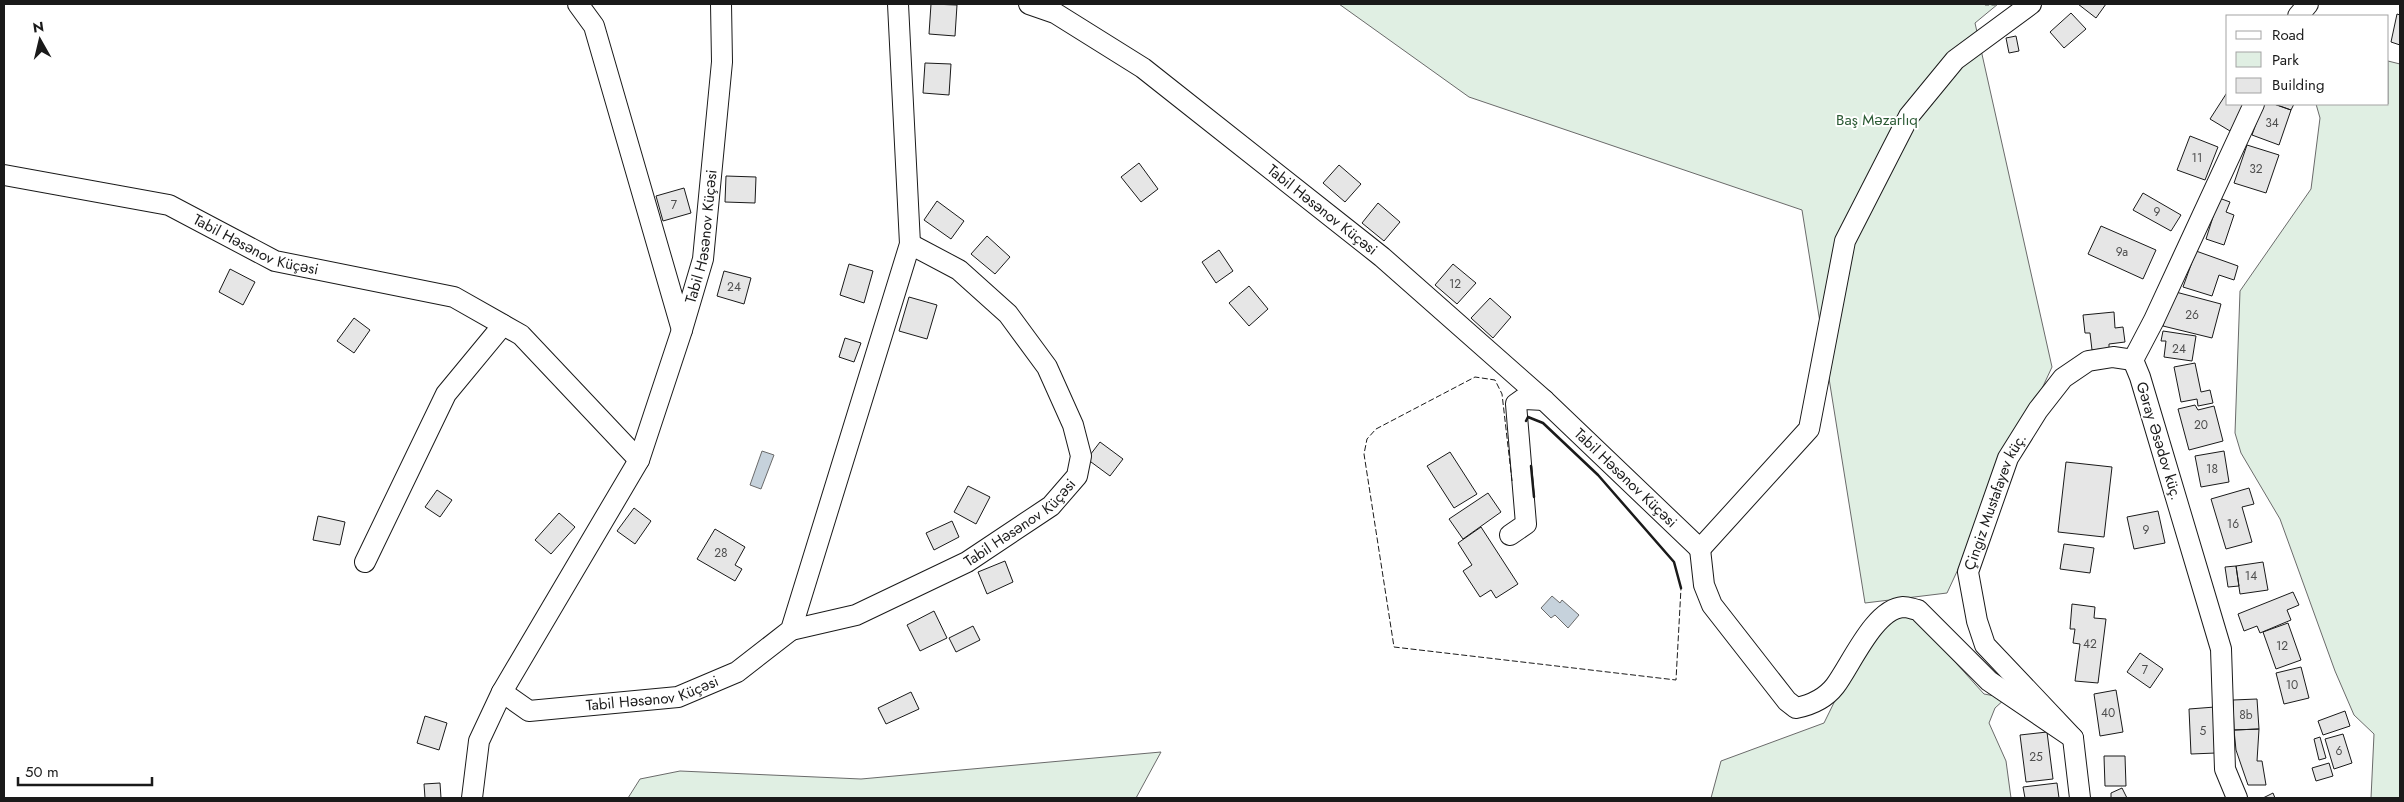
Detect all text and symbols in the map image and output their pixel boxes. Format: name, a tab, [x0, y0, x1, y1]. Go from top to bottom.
north arrow	[15, 15, 65, 65]
legend	[2226, 15, 2389, 105]
text: N	[31, 16, 45, 38]
text: Road	[2272, 24, 2304, 46]
text: Park	[2272, 49, 2299, 71]
text: Building	[2272, 74, 2324, 96]
park label: Baş Məzarlıq	[1836, 109, 1918, 131]
house number: 34	[2265, 114, 2279, 132]
house number: 11	[2192, 149, 2202, 167]
street label: Tabil Həsənov Küçəsi	[1262, 159, 1382, 260]
house number: 32	[2249, 160, 2263, 178]
street label: Tabil Həsənov Küçəsi	[679, 169, 723, 306]
house number: 7	[671, 196, 678, 214]
house number: 9	[2154, 203, 2161, 221]
street label: Tabil Həsənov Küçəsi	[189, 209, 320, 280]
house number: 9а	[2116, 243, 2128, 261]
house number: 12	[1449, 275, 1461, 293]
house number: 24	[727, 278, 741, 296]
house number: 26	[2185, 306, 2199, 324]
house number: 24	[2172, 340, 2186, 358]
street label: Gəray Əsədov küç.	[2131, 379, 2187, 503]
house number: 20	[2194, 416, 2208, 434]
street label: Tabil Həsənov Küçəsi	[1569, 423, 1682, 533]
street label: Çingiz Mustafayev küç.	[1959, 429, 2032, 573]
house number: 18	[2206, 460, 2218, 478]
street label: Tabil Həsənov Küçəsi	[960, 474, 1081, 572]
house number: 16	[2227, 515, 2239, 533]
house number: 9	[2143, 521, 2150, 539]
house number: 28	[714, 544, 728, 562]
house number: 14	[2245, 567, 2257, 585]
house number: 42	[2083, 635, 2097, 653]
house number: 12	[2276, 637, 2288, 655]
house number: 7	[2142, 661, 2149, 679]
street label: Tabil Həsənov Küçəsi	[585, 670, 722, 717]
house number: 10	[2286, 676, 2298, 694]
house number: 40	[2101, 704, 2115, 722]
house number: 8b	[2239, 706, 2253, 724]
house number: 5	[2200, 722, 2207, 740]
house number: 6	[2336, 742, 2343, 760]
house number: 25	[2029, 748, 2043, 766]
scale bar	[18, 754, 151, 786]
text: 50 m	[25, 761, 59, 783]

